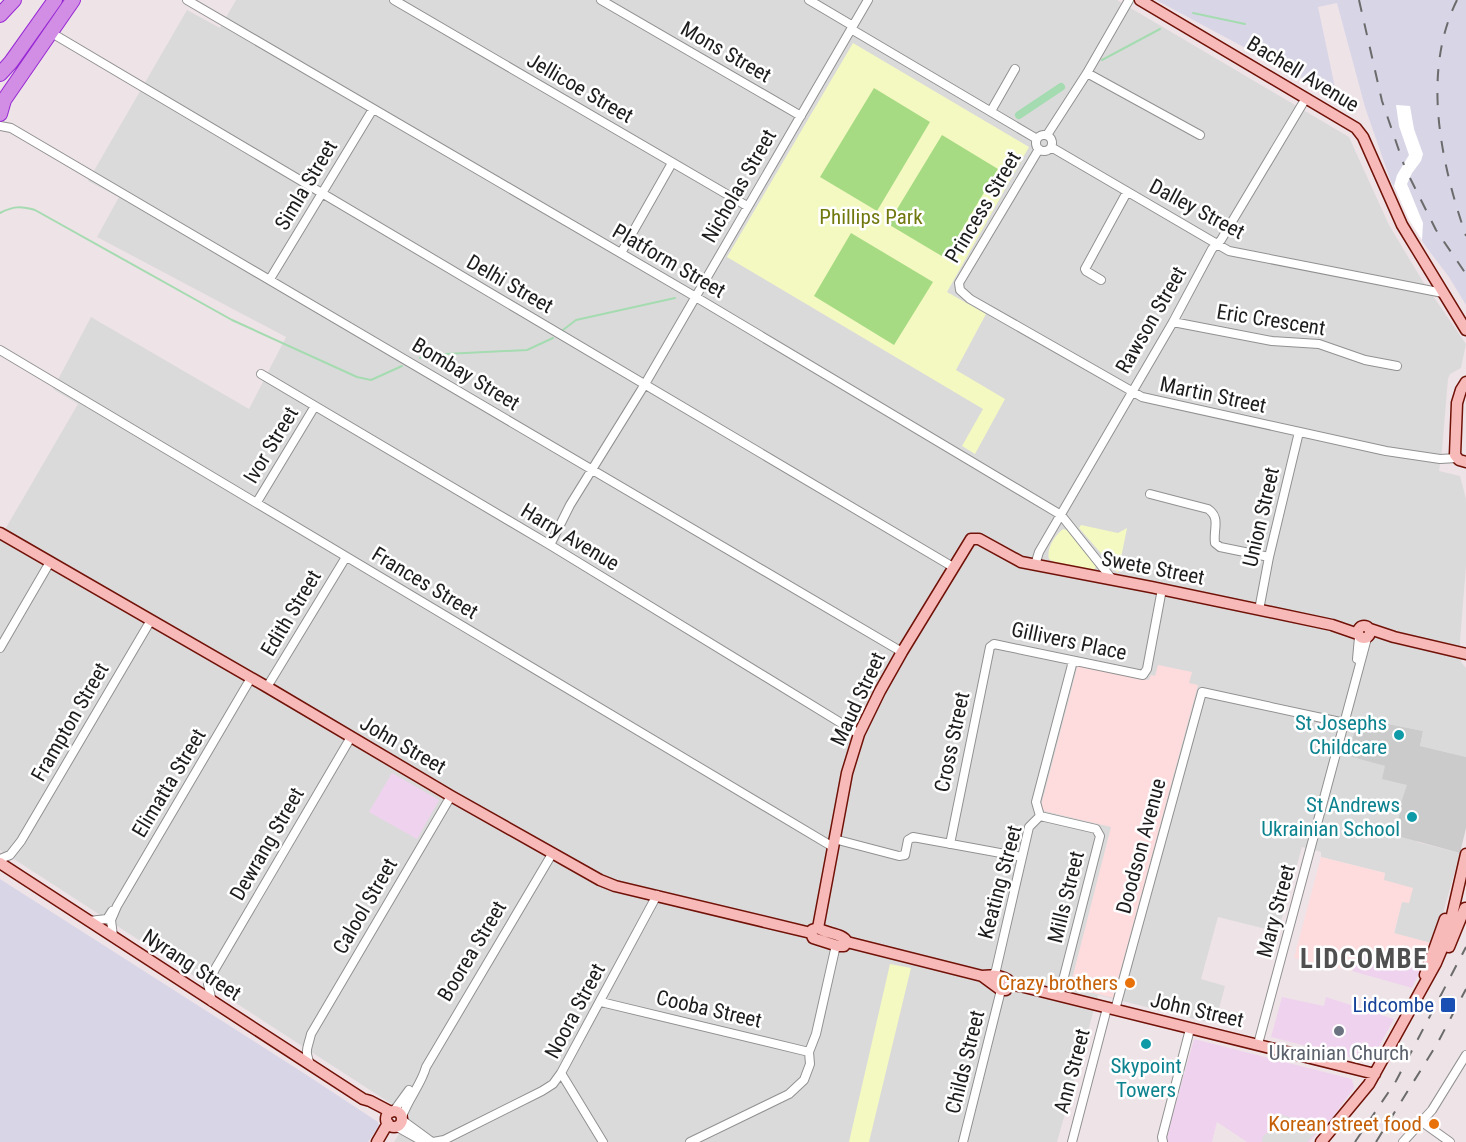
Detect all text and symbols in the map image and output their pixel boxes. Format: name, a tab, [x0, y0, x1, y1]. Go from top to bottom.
street label: Mons Street	[677, 17, 775, 87]
street label: Bachell Avenue	[1243, 31, 1363, 117]
street label: Jellicoe Street	[523, 48, 637, 128]
street label: Nicholas Street	[697, 125, 781, 247]
street label: Simla Street	[270, 136, 342, 234]
street label: Princess Street	[940, 147, 1026, 267]
street label: Dalley Street	[1145, 174, 1249, 244]
park label: Phillips Park	[819, 205, 923, 229]
street label: Platform Street	[608, 219, 730, 303]
street label: Delhi Street	[463, 250, 557, 318]
street label: Rawson Street	[1111, 262, 1191, 378]
street label: Eric Crescent	[1215, 300, 1327, 340]
street label: Bombay Street	[408, 333, 524, 415]
street label: Martin Street	[1158, 372, 1268, 418]
street label: Ivor Street	[239, 402, 303, 488]
street label: Union Street	[1238, 465, 1284, 569]
street label: Harry Avenue	[517, 498, 623, 576]
street label: Frances Street	[368, 542, 482, 624]
street label: Swete Street	[1099, 546, 1207, 590]
street label: Edith Street	[256, 566, 326, 660]
street label: Gillivers Place	[1009, 617, 1129, 665]
street label: Maud Street	[826, 648, 890, 750]
street label: Frampton Street	[26, 658, 114, 786]
street label: Cross Street	[930, 690, 974, 794]
street label: John Street	[356, 711, 450, 779]
place label: St Josephs Childcare	[1295, 711, 1387, 759]
street label: Elimatta Street	[127, 724, 211, 842]
marker: St Josephs Childcare	[1392, 728, 1406, 742]
street label: Doodson Avenue	[1111, 776, 1171, 916]
street label: Dewrang Street	[225, 783, 309, 905]
place label: St Andrews Ukrainian School	[1261, 793, 1400, 841]
marker: St Andrews Ukrainian School	[1405, 810, 1419, 824]
street label: Keating Street	[973, 823, 1027, 941]
street label: Mills Street	[1043, 849, 1089, 945]
street label: Calool Street	[328, 854, 402, 958]
street label: Mary Street	[1252, 862, 1300, 960]
street label: Boorea Street	[433, 897, 511, 1005]
street label: Nyrang Street	[138, 924, 246, 1006]
district label: LIDCOMBE	[1300, 943, 1428, 975]
street label: Noora Street	[540, 959, 610, 1063]
place label: Crazy brothers	[998, 971, 1118, 995]
marker: Crazy brothers	[1123, 976, 1137, 990]
street label: Cooba Street	[654, 985, 764, 1033]
street label: John Street	[1148, 988, 1246, 1032]
place label: Lidcombe	[1353, 993, 1434, 1017]
marker: Lidcombe	[1439, 996, 1457, 1014]
street label: Childs Street	[941, 1008, 989, 1116]
marker: Ukrainian Church	[1332, 1024, 1346, 1038]
street label: Ann Street	[1049, 1026, 1095, 1116]
marker: Skypoint Towers	[1139, 1037, 1153, 1051]
place label: Ukrainian Church	[1269, 1041, 1409, 1065]
place label: Skypoint Towers	[1110, 1054, 1182, 1102]
place label: Korean street food	[1268, 1112, 1422, 1136]
marker: Korean street food	[1427, 1117, 1441, 1131]

